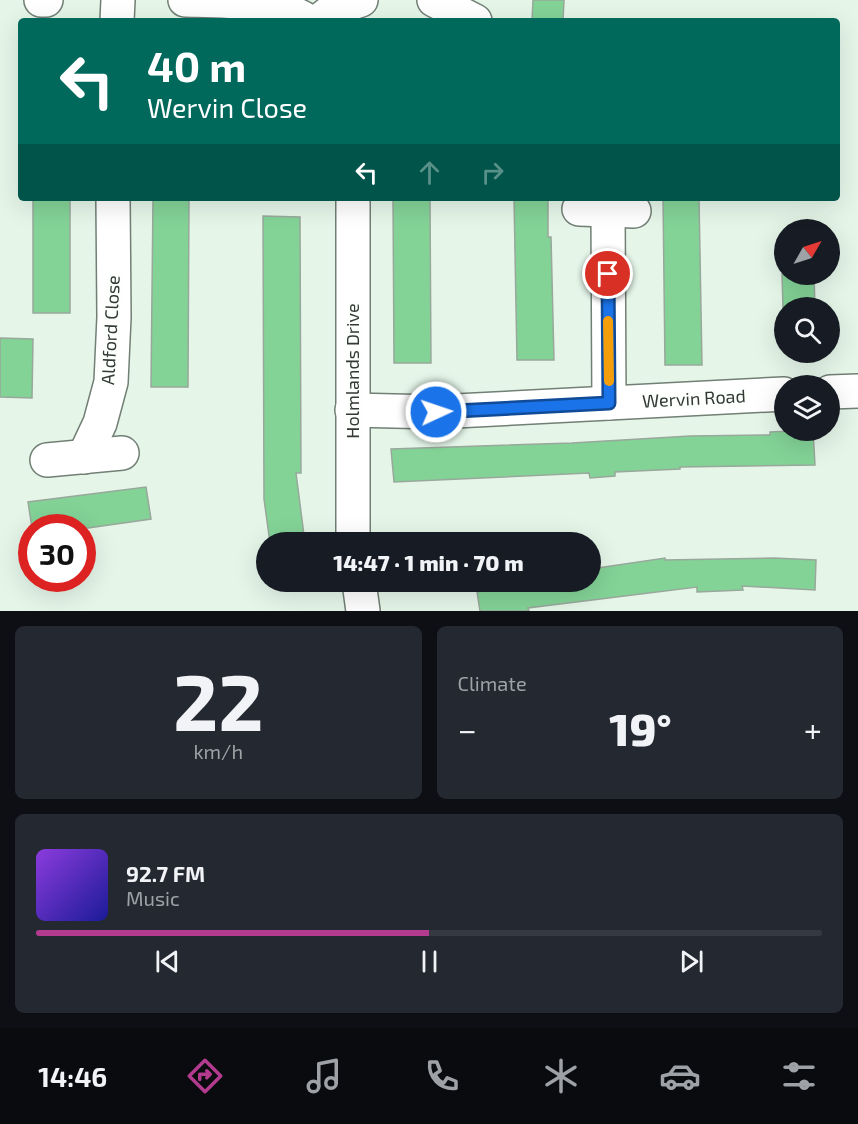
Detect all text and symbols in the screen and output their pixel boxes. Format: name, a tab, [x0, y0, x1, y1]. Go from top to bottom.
text: 40 m	[147, 40, 246, 90]
icon: left	[48, 42, 126, 120]
text: Wervin Close	[147, 91, 307, 123]
icon: left	[350, 156, 383, 189]
icon: ahead	[413, 156, 446, 189]
icon: right	[476, 156, 509, 189]
north arrow	[774, 219, 840, 285]
map controls	[774, 219, 840, 441]
pin	[582, 248, 633, 299]
icon: arrive	[591, 257, 624, 290]
street label: Aldford Close	[96, 275, 124, 385]
button: search	[774, 297, 840, 363]
street label: Holmlands Drive	[341, 303, 363, 439]
button: layers	[774, 375, 840, 441]
position arrow	[404, 380, 468, 444]
street label: Wervin Road	[642, 384, 746, 412]
speed limit sign: 30	[18, 514, 96, 592]
text: 14:47 · 1 min · 70 m	[333, 549, 524, 575]
text: 22	[173, 653, 264, 747]
text: Climate	[458, 671, 527, 695]
text: 19°	[609, 701, 671, 755]
text: −	[458, 709, 477, 749]
text: +	[804, 709, 822, 749]
text: km/h	[193, 739, 243, 763]
text: 92.7 FM	[126, 860, 205, 886]
text: Music	[126, 886, 180, 910]
icon: previous	[151, 945, 184, 978]
icon: pause	[413, 945, 446, 978]
icon: next	[675, 945, 708, 978]
icon: directions	[184, 1055, 226, 1097]
icon: music	[303, 1055, 345, 1097]
icon: phone	[421, 1055, 463, 1097]
icon: climate	[540, 1055, 582, 1097]
icon: car	[659, 1055, 701, 1097]
icon: filters	[778, 1055, 820, 1097]
text: 14:46	[38, 1060, 107, 1092]

